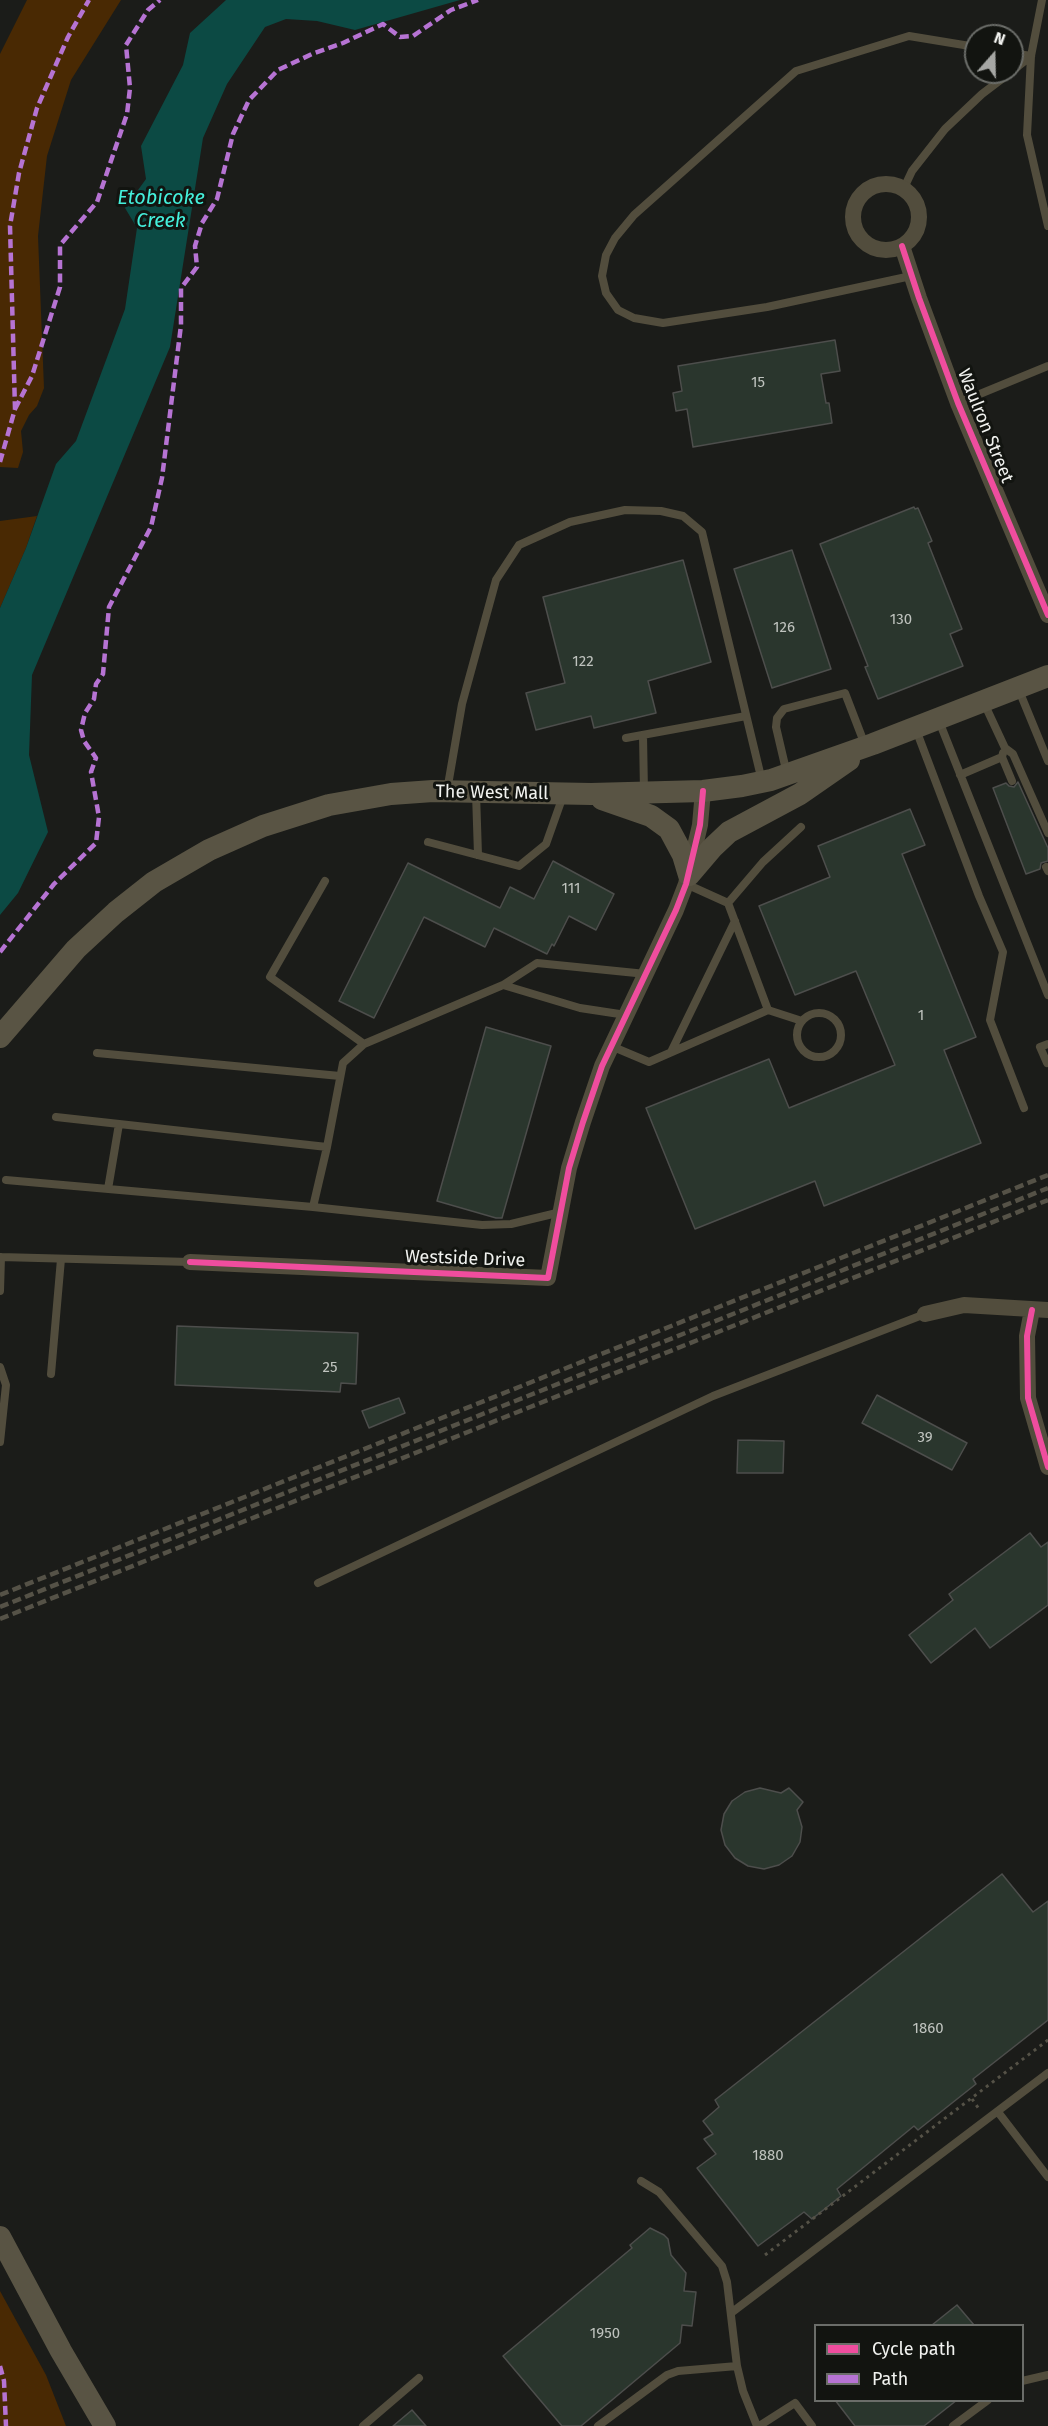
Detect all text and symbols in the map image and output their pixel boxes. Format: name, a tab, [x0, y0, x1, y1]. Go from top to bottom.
north arrow	[964, 24, 1024, 84]
text: N	[991, 28, 1008, 49]
water label: Etobicoke Creek	[117, 186, 205, 233]
street label: Waulron Street	[952, 366, 1018, 486]
house number: 15	[751, 374, 765, 392]
house number: 130	[890, 611, 912, 629]
house number: 126	[773, 619, 795, 637]
house number: 122	[572, 653, 594, 671]
street label: The West Mall	[435, 781, 549, 805]
house number: 111	[561, 880, 581, 898]
house number: 1	[918, 1007, 924, 1025]
street label: Westside Drive	[404, 1246, 526, 1272]
house number: 25	[323, 1359, 337, 1377]
house number: 39	[917, 1429, 933, 1447]
house number: 1860	[912, 2020, 944, 2038]
house number: 1880	[752, 2147, 784, 2165]
legend	[814, 2324, 1024, 2402]
house number: 1950	[590, 2325, 620, 2343]
text: Cycle path	[872, 2338, 956, 2360]
text: Path	[872, 2368, 908, 2390]

